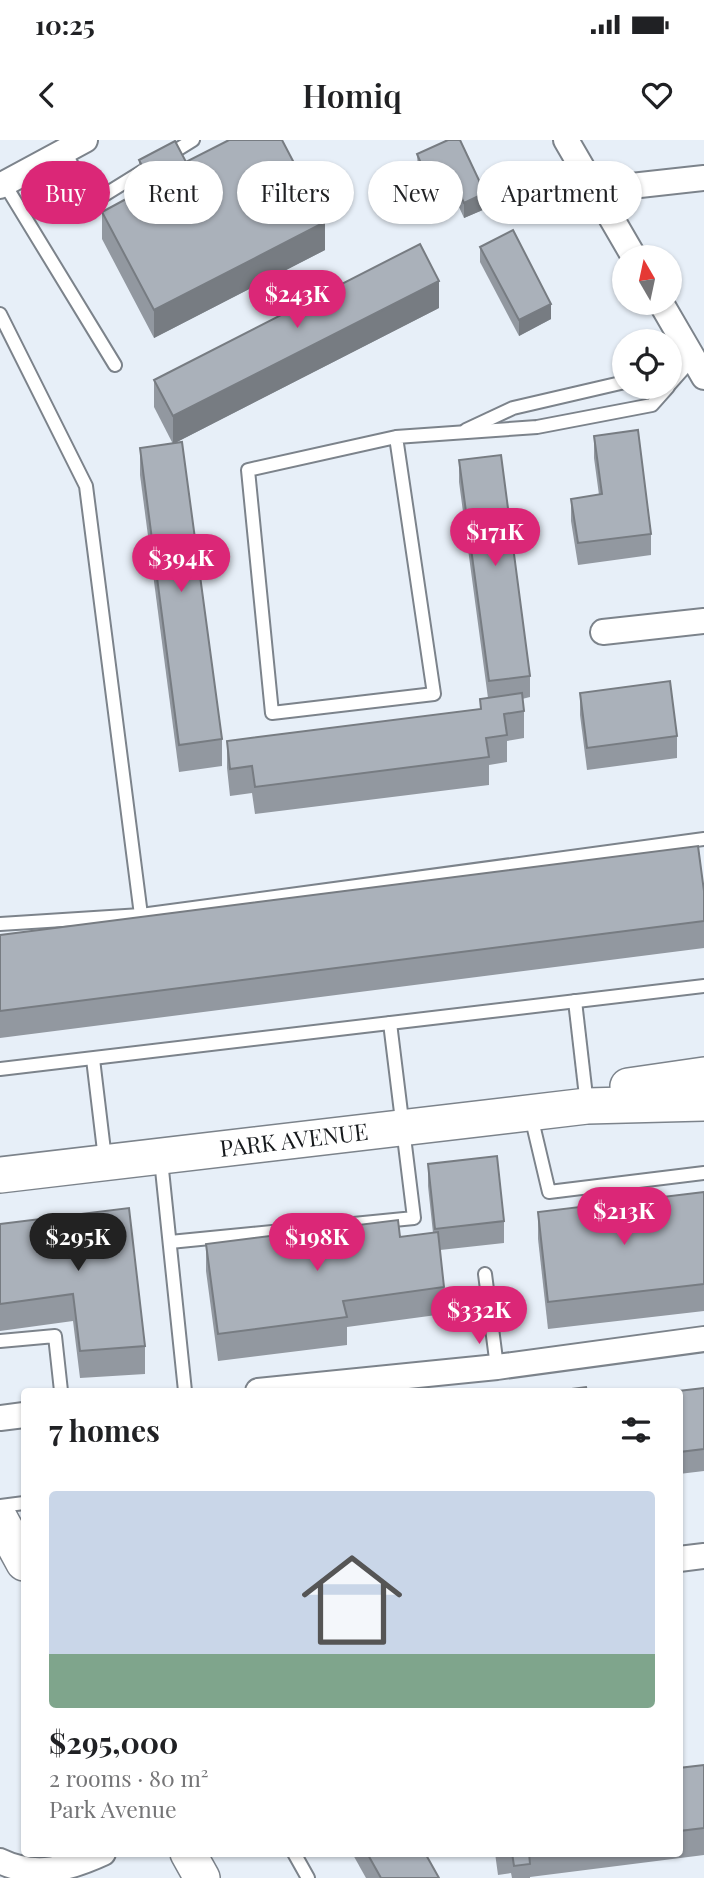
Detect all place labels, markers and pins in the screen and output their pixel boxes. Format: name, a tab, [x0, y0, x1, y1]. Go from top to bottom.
pin: $243K	[248, 270, 346, 330]
pin: $171K	[446, 508, 544, 568]
pin: $394K	[132, 534, 230, 594]
pin: $213K	[575, 1188, 673, 1247]
pin: $295K	[29, 1214, 127, 1273]
pin: $198K	[268, 1214, 366, 1273]
pin: $332K	[430, 1286, 528, 1346]

